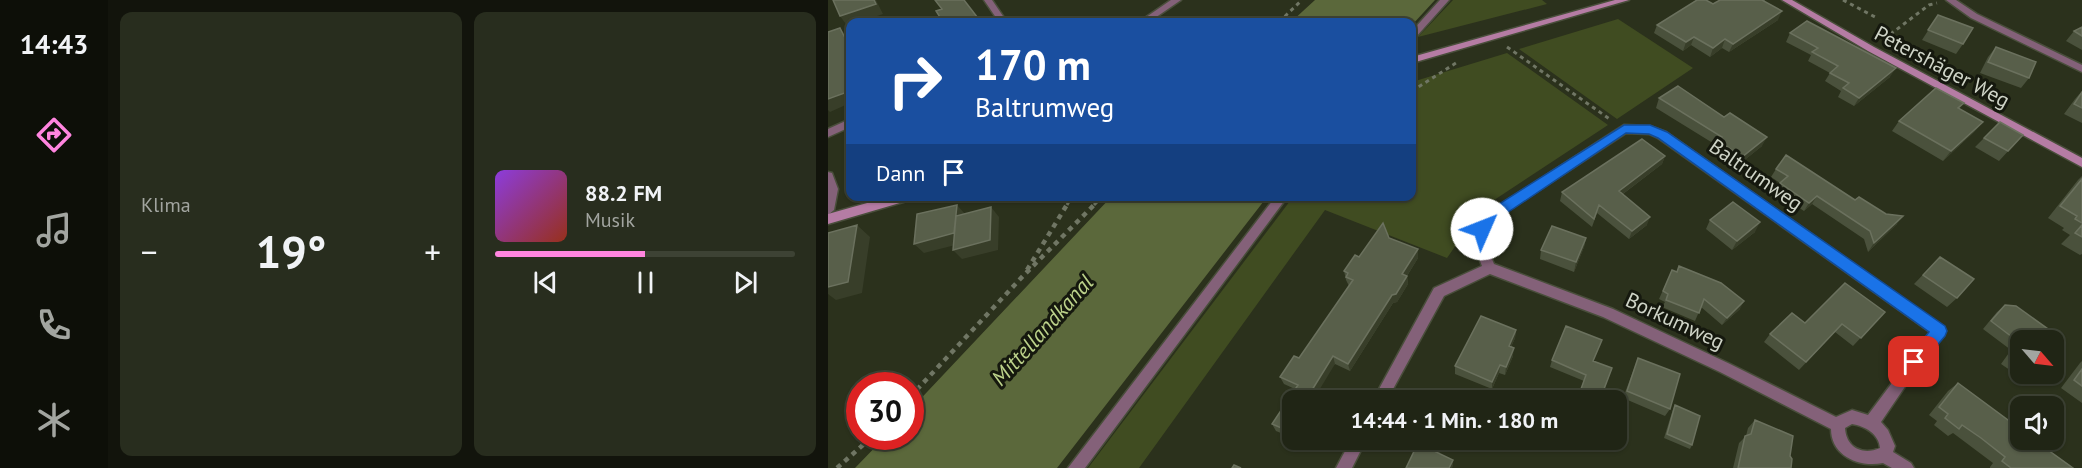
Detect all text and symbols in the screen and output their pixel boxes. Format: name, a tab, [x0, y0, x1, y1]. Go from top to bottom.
street label: Petershäger Weg	[1870, 20, 2015, 114]
text: 14:43	[20, 27, 88, 61]
text: 170 m	[975, 37, 1091, 92]
icon: right	[876, 42, 954, 120]
text: Baltrumweg	[975, 90, 1114, 124]
icon: directions	[33, 114, 75, 156]
street label: Baltrumweg	[1704, 132, 1808, 217]
icon: arrive	[937, 156, 970, 189]
text: Dann	[876, 159, 925, 187]
text: 88.2 FM	[585, 179, 662, 207]
text: Klima	[141, 192, 191, 218]
position arrow	[1450, 197, 1514, 261]
text: Musik	[585, 207, 635, 233]
icon: music	[33, 209, 75, 251]
text: 19°	[256, 222, 326, 280]
text: −	[141, 230, 158, 273]
text: +	[424, 230, 441, 273]
icon: previous	[529, 266, 562, 299]
icon: pause	[629, 266, 662, 299]
icon: next	[729, 266, 762, 299]
water label: Mittellandkanal	[985, 269, 1099, 391]
street label: Borkumweg	[1621, 286, 1729, 355]
icon: phone	[33, 304, 75, 346]
north arrow	[2010, 330, 2064, 384]
map controls	[2010, 330, 2064, 450]
pin	[1888, 336, 1939, 387]
icon: arrive	[1897, 345, 1930, 378]
speed limit sign: 30	[846, 372, 924, 450]
button: sound	[2010, 396, 2064, 450]
icon: climate	[33, 399, 75, 441]
text: 14:44 · 1 Min. · 180 m	[1351, 406, 1558, 434]

